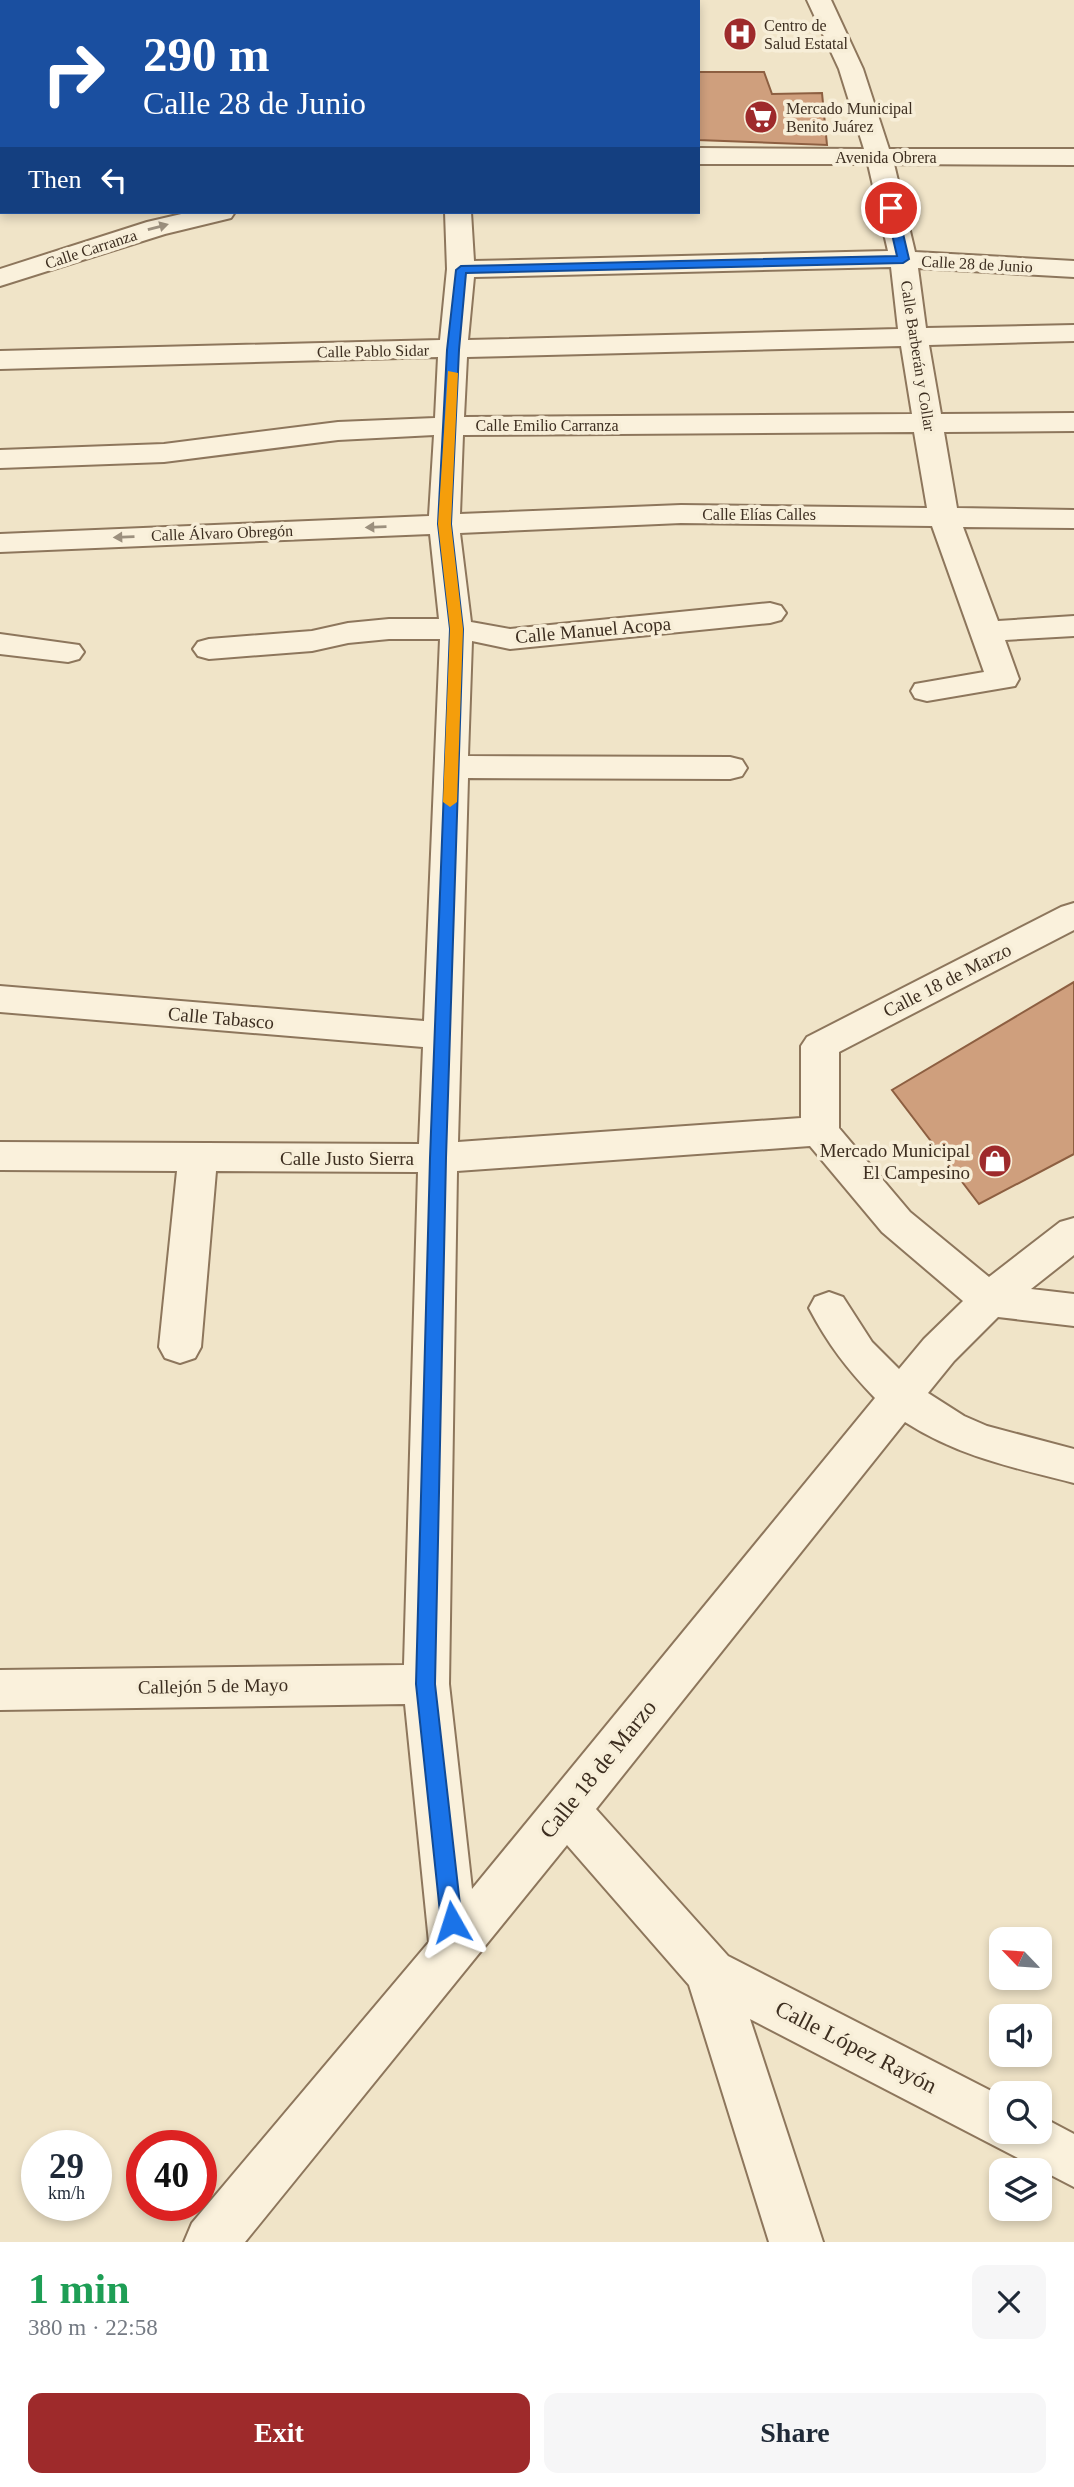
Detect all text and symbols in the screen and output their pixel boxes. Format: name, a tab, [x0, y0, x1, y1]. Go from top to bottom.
hospital icon: Centro de Salud Estatal	[721, 15, 759, 53]
place label: Centro de Salud Estatal	[764, 17, 849, 52]
text: 290 m	[143, 27, 270, 82]
icon: right	[28, 28, 119, 119]
text: Calle 28 de Junio	[143, 85, 366, 121]
supermarket icon: Mercado Municipal Benito Juárez	[742, 98, 780, 136]
place label: Mercado Municipal Benito Juárez	[786, 100, 913, 135]
street label: Avenida Obrera	[835, 149, 937, 166]
icon: left	[95, 161, 133, 199]
text: Then	[28, 165, 81, 194]
pin	[861, 178, 921, 238]
icon: arrive	[872, 189, 910, 227]
one-way arrow	[148, 222, 169, 232]
street label: Calle Carranza	[43, 226, 139, 272]
street label: Calle 28 de Junio	[921, 253, 1033, 275]
street label: Calle Barberán y Collar	[897, 279, 938, 433]
street label: Calle Pablo Sidar	[317, 342, 430, 360]
street label: Calle Emilio Carranza	[475, 417, 619, 434]
street label: Calle Elías Calles	[702, 506, 816, 523]
street label: Calle Álvaro Obregón	[151, 521, 293, 545]
one-way arrow	[365, 521, 387, 532]
one-way arrow	[113, 532, 135, 543]
street label: Calle Manuel Acopa	[514, 613, 672, 647]
street label: Calle 18 de Marzo	[879, 939, 1015, 1021]
street label: Calle Tabasco	[167, 1003, 275, 1033]
place label: Mercado Municipal El Campesino	[820, 1140, 970, 1183]
shop icon: Mercado Municipal El Campesino	[976, 1142, 1014, 1180]
street label: Calle Justo Sierra	[280, 1148, 415, 1169]
street label: Callejón 5 de Mayo	[138, 1674, 288, 1698]
street label: Calle 18 de Marzo	[535, 1695, 661, 1843]
position arrow	[415, 1885, 489, 1959]
north arrow	[989, 1927, 1052, 1990]
map controls	[989, 1927, 1052, 2221]
street label: Calle López Rayón	[771, 1996, 941, 2099]
button: sound	[989, 2004, 1052, 2067]
button: search	[989, 2081, 1052, 2144]
speed limit sign: 40	[126, 2130, 217, 2221]
text: 29	[49, 2147, 84, 2186]
button: layers	[989, 2158, 1052, 2221]
text: km/h	[48, 2183, 85, 2203]
button: close	[972, 2265, 1046, 2339]
text: 1 min	[28, 2266, 130, 2312]
text: 380 m · 22:58	[28, 2315, 158, 2340]
button: Exit	[28, 2393, 530, 2473]
button: Share	[544, 2393, 1046, 2473]

